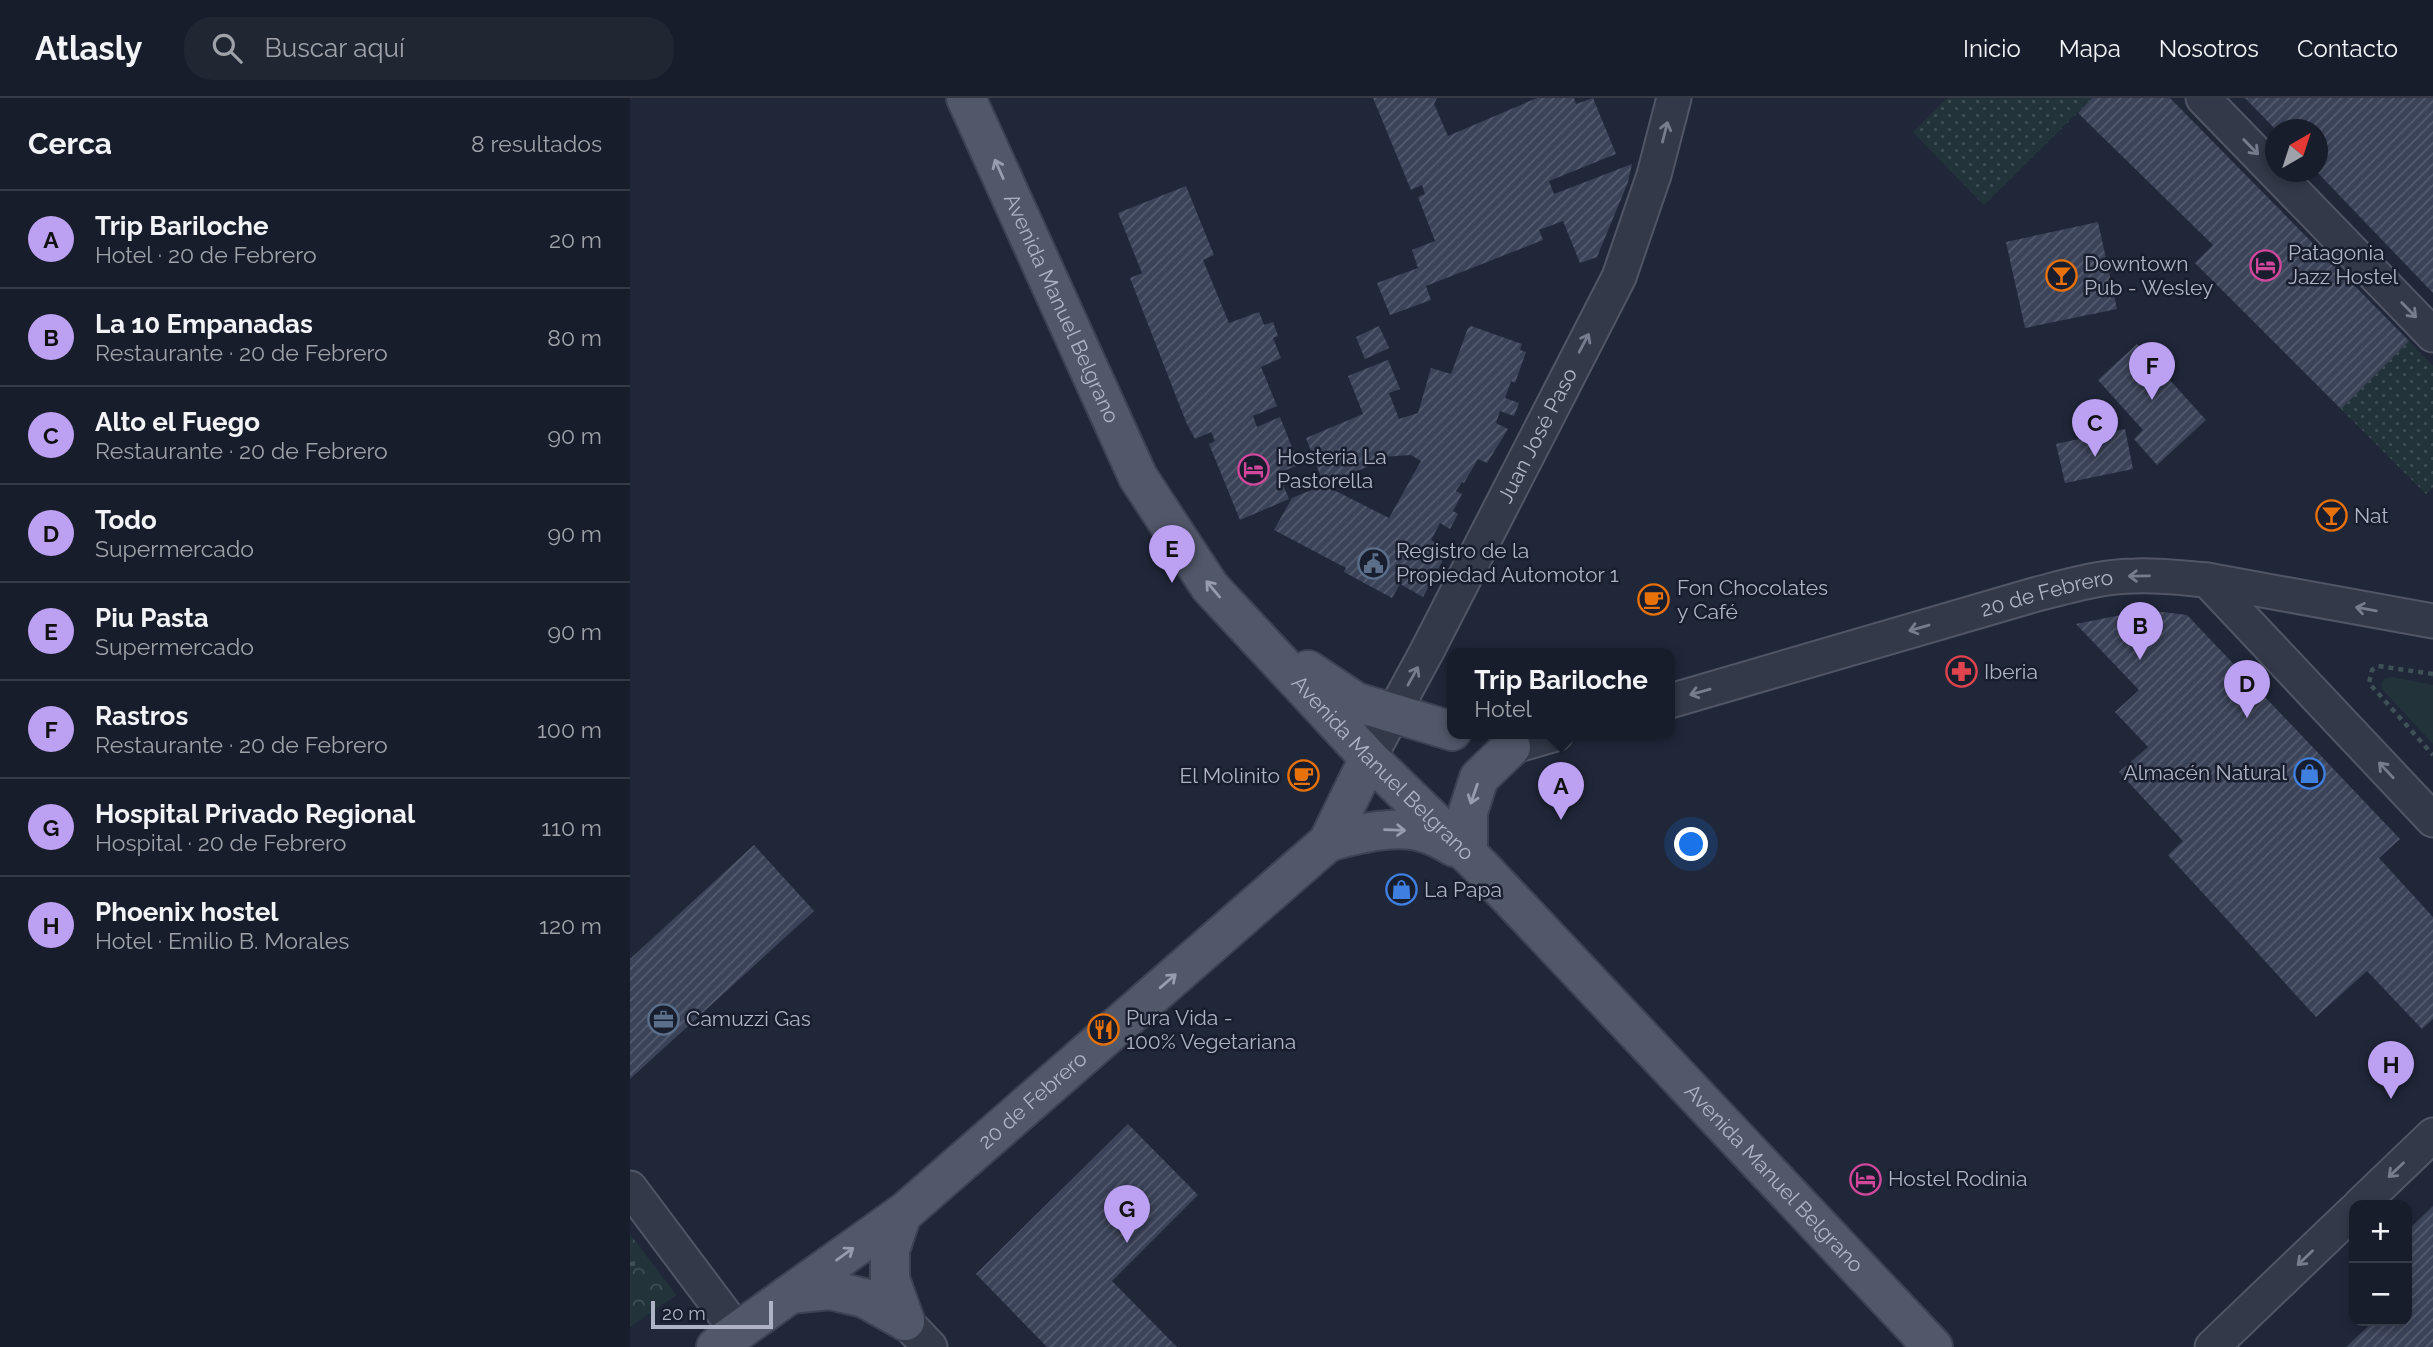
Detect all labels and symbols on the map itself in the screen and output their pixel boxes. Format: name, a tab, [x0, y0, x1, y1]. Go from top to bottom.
north arrow	[2265, 119, 2328, 182]
one-way arrow	[1659, 121, 1672, 143]
one-way arrow	[2242, 138, 2259, 155]
one-way arrow	[991, 159, 1005, 180]
street label: Avenida Manuel Belgrano	[999, 190, 1125, 427]
place label: Patagonia Jazz Hostel	[2288, 240, 2399, 289]
hotel icon: Patagonia Jazz Hostel	[2248, 248, 2282, 282]
place label: Downtown Pub - Wesley	[2084, 251, 2213, 300]
bar icon: Downtown Pub - Wesley	[2044, 259, 2078, 293]
one-way arrow	[2401, 302, 2418, 319]
one-way arrow	[1578, 333, 1591, 354]
pin: F	[2129, 342, 2175, 400]
street label: Juan José Paso	[1492, 364, 1582, 507]
pin: C	[2072, 399, 2118, 457]
place label: Hosteria La Pastorella	[1277, 444, 1387, 493]
hotel icon: Hosteria La Pastorella	[1237, 452, 1271, 486]
bar icon: Nat	[2314, 499, 2348, 533]
place label: Nat	[2354, 503, 2389, 528]
pin: E	[1149, 525, 1195, 583]
place label: Registro de la Propiedad Automotor 1	[1396, 538, 1619, 587]
public building icon: Registro de la Propiedad Automotor 1	[1356, 546, 1390, 580]
street label: 20 de Febrero	[1977, 564, 2114, 622]
one-way arrow	[2128, 569, 2151, 583]
place label: Fon Chocolates y Café	[1677, 575, 1828, 624]
one-way arrow	[1205, 580, 1220, 598]
cafe icon: Fon Chocolates y Café	[1637, 583, 1671, 617]
pin: B	[2117, 602, 2163, 660]
one-way arrow	[2355, 602, 2378, 615]
one-way arrow	[1908, 623, 1930, 636]
pharmacy icon: Iberia	[1944, 655, 1978, 689]
place label: Iberia	[1984, 659, 2038, 684]
pin: D	[2224, 660, 2270, 718]
one-way arrow	[1406, 667, 1420, 687]
street label: Avenida Manuel Belgrano	[1287, 670, 1479, 865]
one-way arrow	[1689, 687, 1711, 700]
shop icon: Almacén Natural	[2293, 756, 2327, 790]
cafe icon: El Molinito	[1286, 759, 1320, 793]
place label: Almacén Natural	[2124, 760, 2287, 785]
pin: A	[1538, 762, 1584, 820]
one-way arrow	[2378, 762, 2395, 779]
place label: El Molinito	[1180, 763, 1280, 788]
one-way arrow	[1467, 783, 1480, 805]
one-way arrow	[1383, 824, 1406, 837]
your location	[1674, 827, 1708, 861]
shop icon: La Papa	[1384, 873, 1418, 907]
place label: La Papa	[1424, 877, 1502, 902]
one-way arrow	[1159, 973, 1177, 989]
office icon: Camuzzi Gas	[646, 1002, 680, 1036]
place label: Pura Vida - 100% Vegetariana	[1126, 1005, 1296, 1054]
place label: Camuzzi Gas	[686, 1006, 811, 1031]
restaurant icon: Pura Vida - 100% Vegetariana	[1086, 1013, 1120, 1047]
pin: H	[2368, 1041, 2414, 1099]
street label: 20 de Febrero	[973, 1046, 1092, 1154]
street label: Avenida Manuel Belgrano	[1680, 1079, 1869, 1277]
hotel icon: Hostel Rodinia	[1848, 1162, 1882, 1196]
one-way arrow	[2388, 1162, 2405, 1179]
place label: Hostel Rodinia	[1888, 1166, 2027, 1191]
pin: G	[1104, 1185, 1150, 1243]
one-way arrow	[835, 1247, 854, 1262]
one-way arrow	[2297, 1249, 2314, 1266]
scale bar	[651, 1298, 774, 1330]

